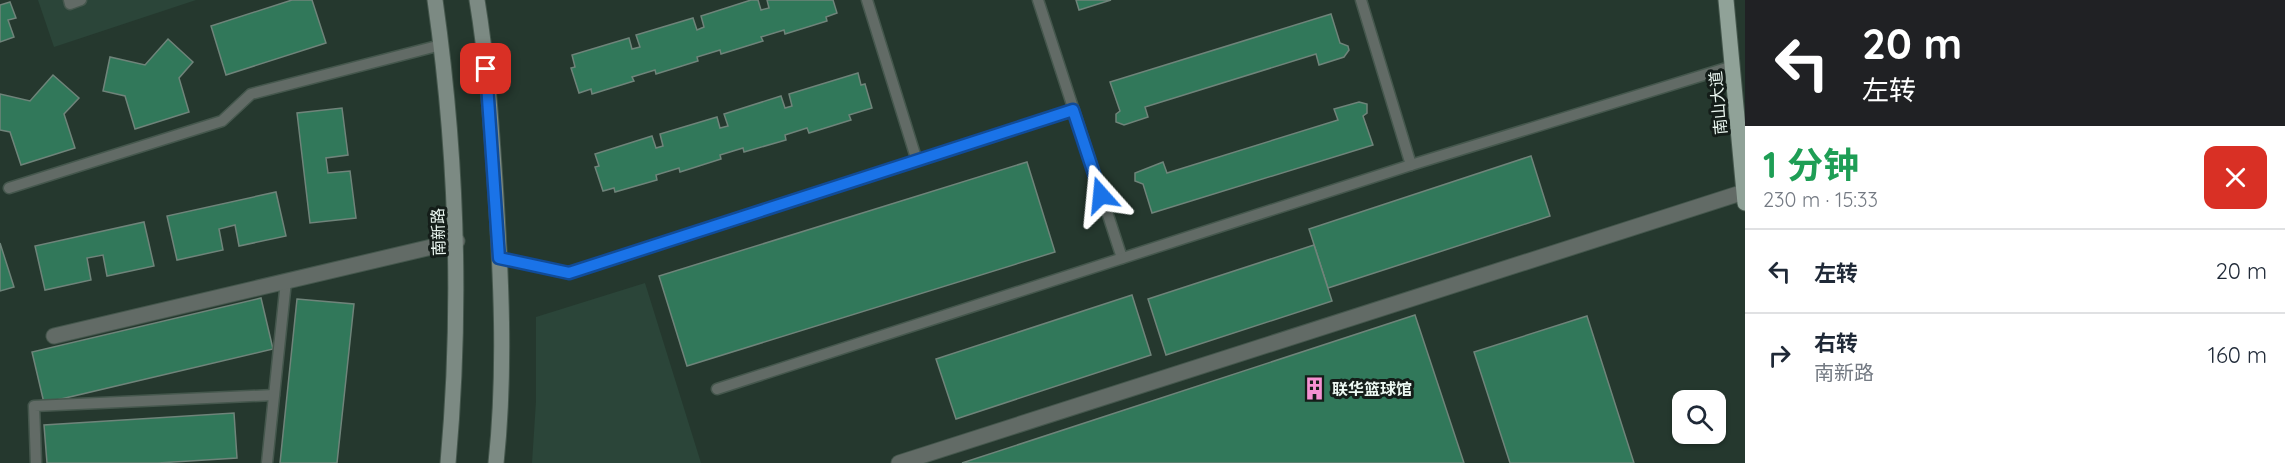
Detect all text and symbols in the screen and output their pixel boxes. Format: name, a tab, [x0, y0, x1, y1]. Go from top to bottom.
text: 20 m	[1862, 17, 1962, 70]
icon: left	[1763, 24, 1841, 102]
pin	[460, 43, 511, 94]
icon: arrive	[469, 52, 502, 85]
street label: 南山大道	[1705, 70, 1731, 136]
text: 左转	[1862, 73, 1916, 107]
text: 1 分钟	[1763, 142, 1859, 187]
button: close	[2204, 146, 2267, 209]
position arrow	[1069, 163, 1133, 227]
text: 230 m · 15:33	[1763, 187, 1878, 212]
street label: 南新路	[427, 208, 449, 256]
icon: left	[1763, 255, 1796, 288]
text: 20 m	[2216, 257, 2267, 285]
text: 左转	[1814, 259, 1858, 287]
text: 右转	[1814, 329, 1858, 357]
icon: right	[1763, 339, 1796, 372]
text: 160 m	[2208, 341, 2267, 369]
text: 南新路	[1814, 360, 1874, 385]
building icon: 联华篮球馆	[1301, 376, 1327, 402]
place label: 联华篮球馆	[1332, 379, 1412, 399]
map controls	[1672, 390, 1726, 444]
button: search	[1672, 390, 1726, 444]

